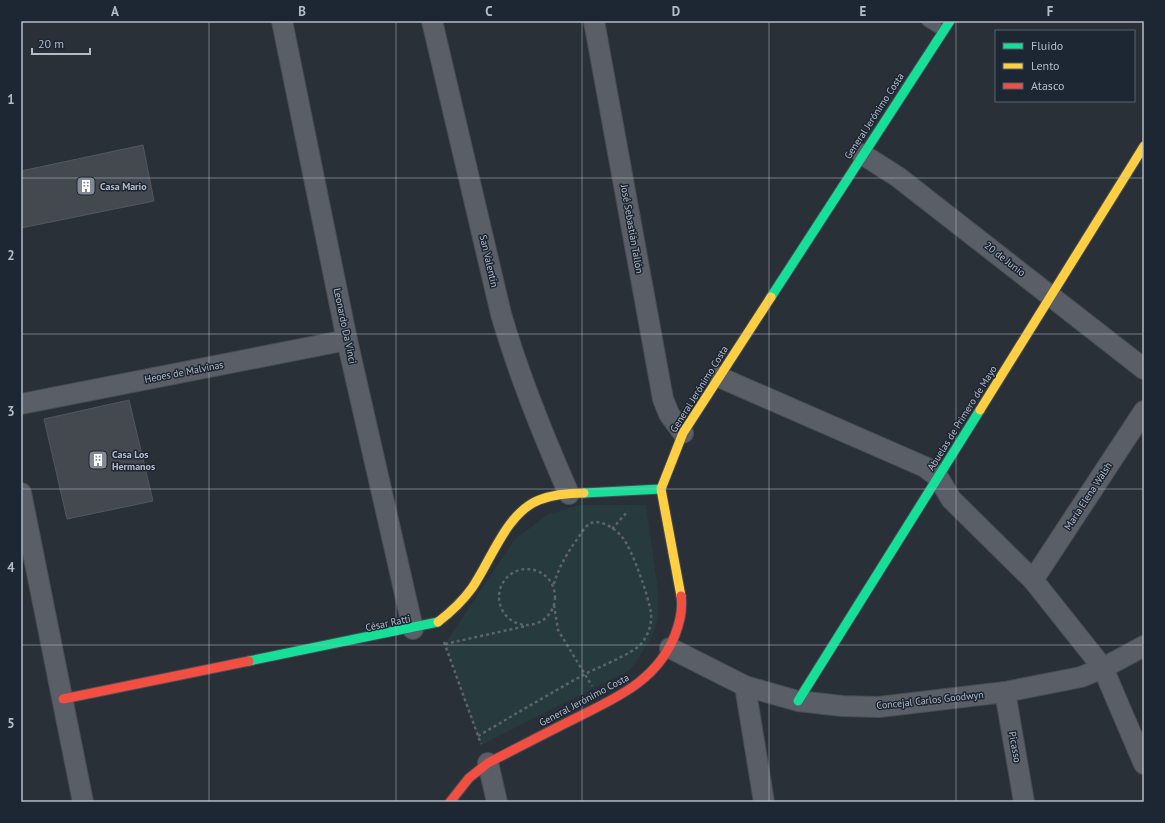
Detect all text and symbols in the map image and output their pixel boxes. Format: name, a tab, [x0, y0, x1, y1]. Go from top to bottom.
text: A	[111, 3, 119, 20]
text: B	[298, 3, 306, 20]
text: C	[485, 3, 493, 20]
text: D	[672, 3, 680, 20]
text: E	[860, 3, 867, 20]
text: F	[1047, 3, 1054, 20]
scale bar	[32, 30, 90, 56]
legend	[995, 30, 1135, 102]
text: 20 m	[38, 36, 64, 51]
text: Fluido	[1031, 38, 1063, 53]
text: Lento	[1031, 58, 1060, 73]
street label: General Jerónimo Costa	[841, 70, 907, 161]
text: Atasco	[1031, 78, 1064, 93]
text: 1	[7, 91, 15, 108]
building icon: Casa Mario	[75, 175, 97, 197]
place label: Casa Mario	[100, 180, 147, 193]
street label: José Sebastián Tallón	[618, 182, 646, 275]
street label: San Valentín	[477, 234, 501, 288]
street label: 20 de Junio	[982, 239, 1028, 279]
text: 2	[7, 247, 15, 264]
street label: Leonardo Da Vinci	[331, 287, 359, 365]
street label: General Jerónimo Costa	[667, 343, 731, 435]
street label: Heoes de Malvinas	[143, 358, 225, 386]
street label: Abuelas de Primero de Mayo	[924, 363, 1000, 473]
text: 3	[7, 403, 15, 420]
place label: Casa Los Hermanos	[112, 448, 155, 473]
building icon: Casa Los Hermanos	[87, 449, 109, 471]
street label: María Elena Walsh	[1061, 460, 1115, 532]
text: 4	[7, 559, 15, 576]
street label: César Ratti	[364, 612, 412, 634]
street label: General Jerónimo Costa	[537, 671, 631, 729]
street label: Concejal Carlos Goodwyn	[876, 688, 984, 712]
text: 5	[7, 715, 15, 732]
street label: Picasso	[1006, 730, 1024, 764]

